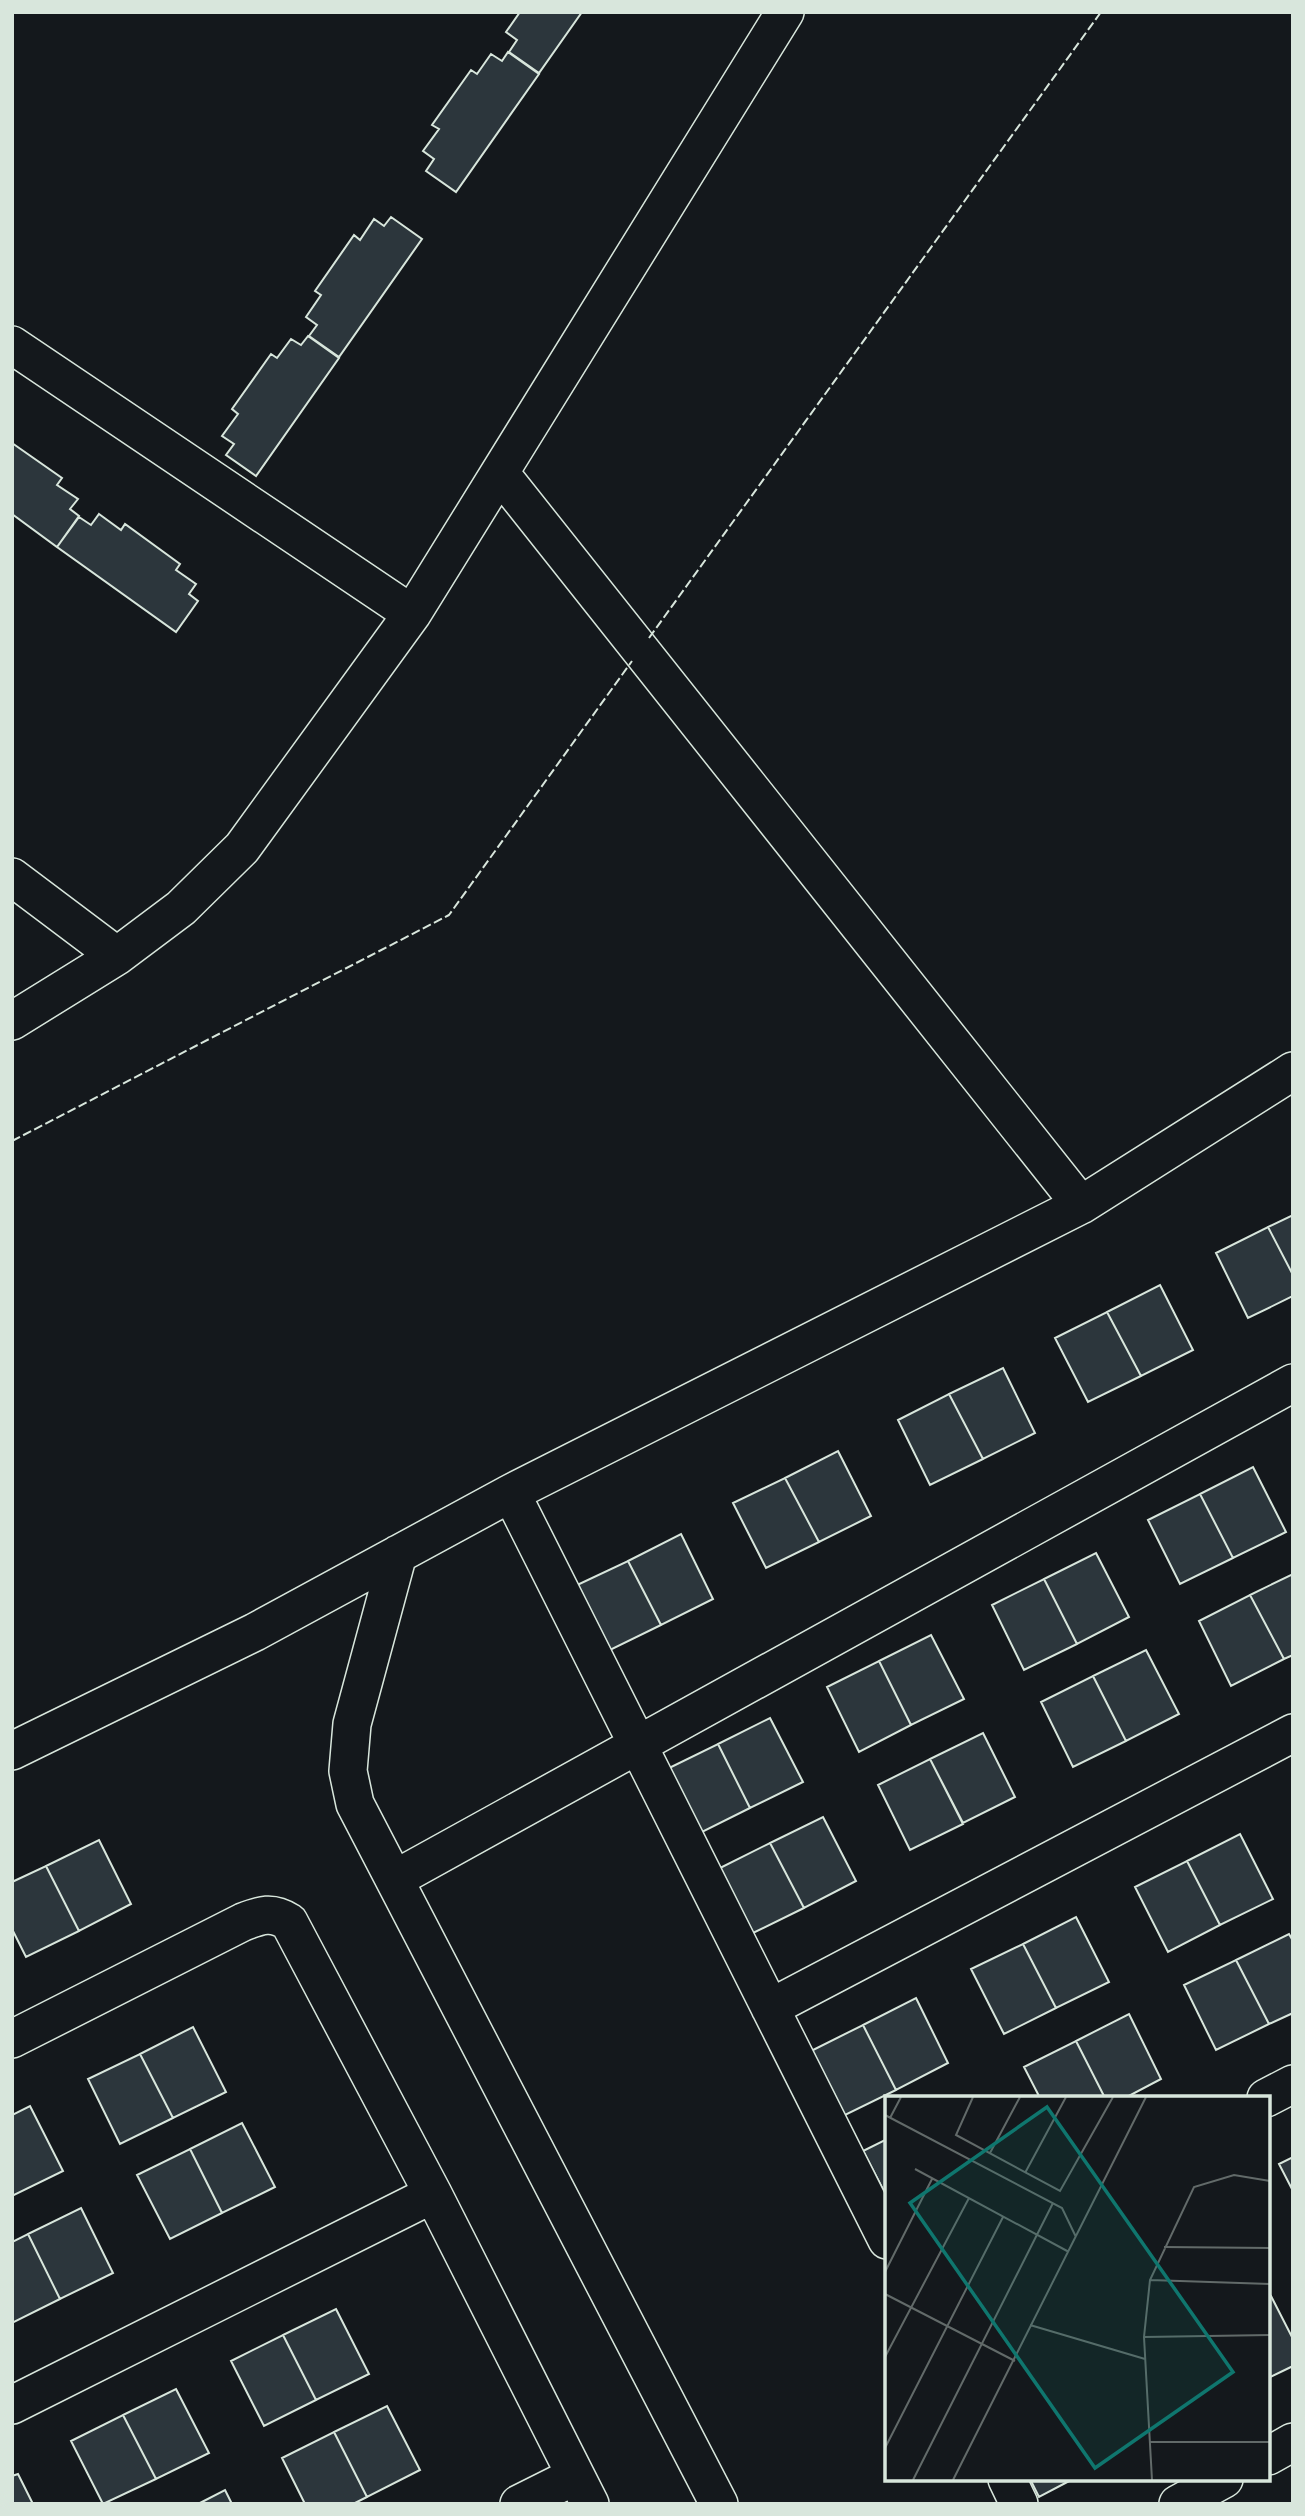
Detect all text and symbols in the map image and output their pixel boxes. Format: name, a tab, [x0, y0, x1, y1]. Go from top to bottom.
inset map	[885, 2096, 1270, 2481]

